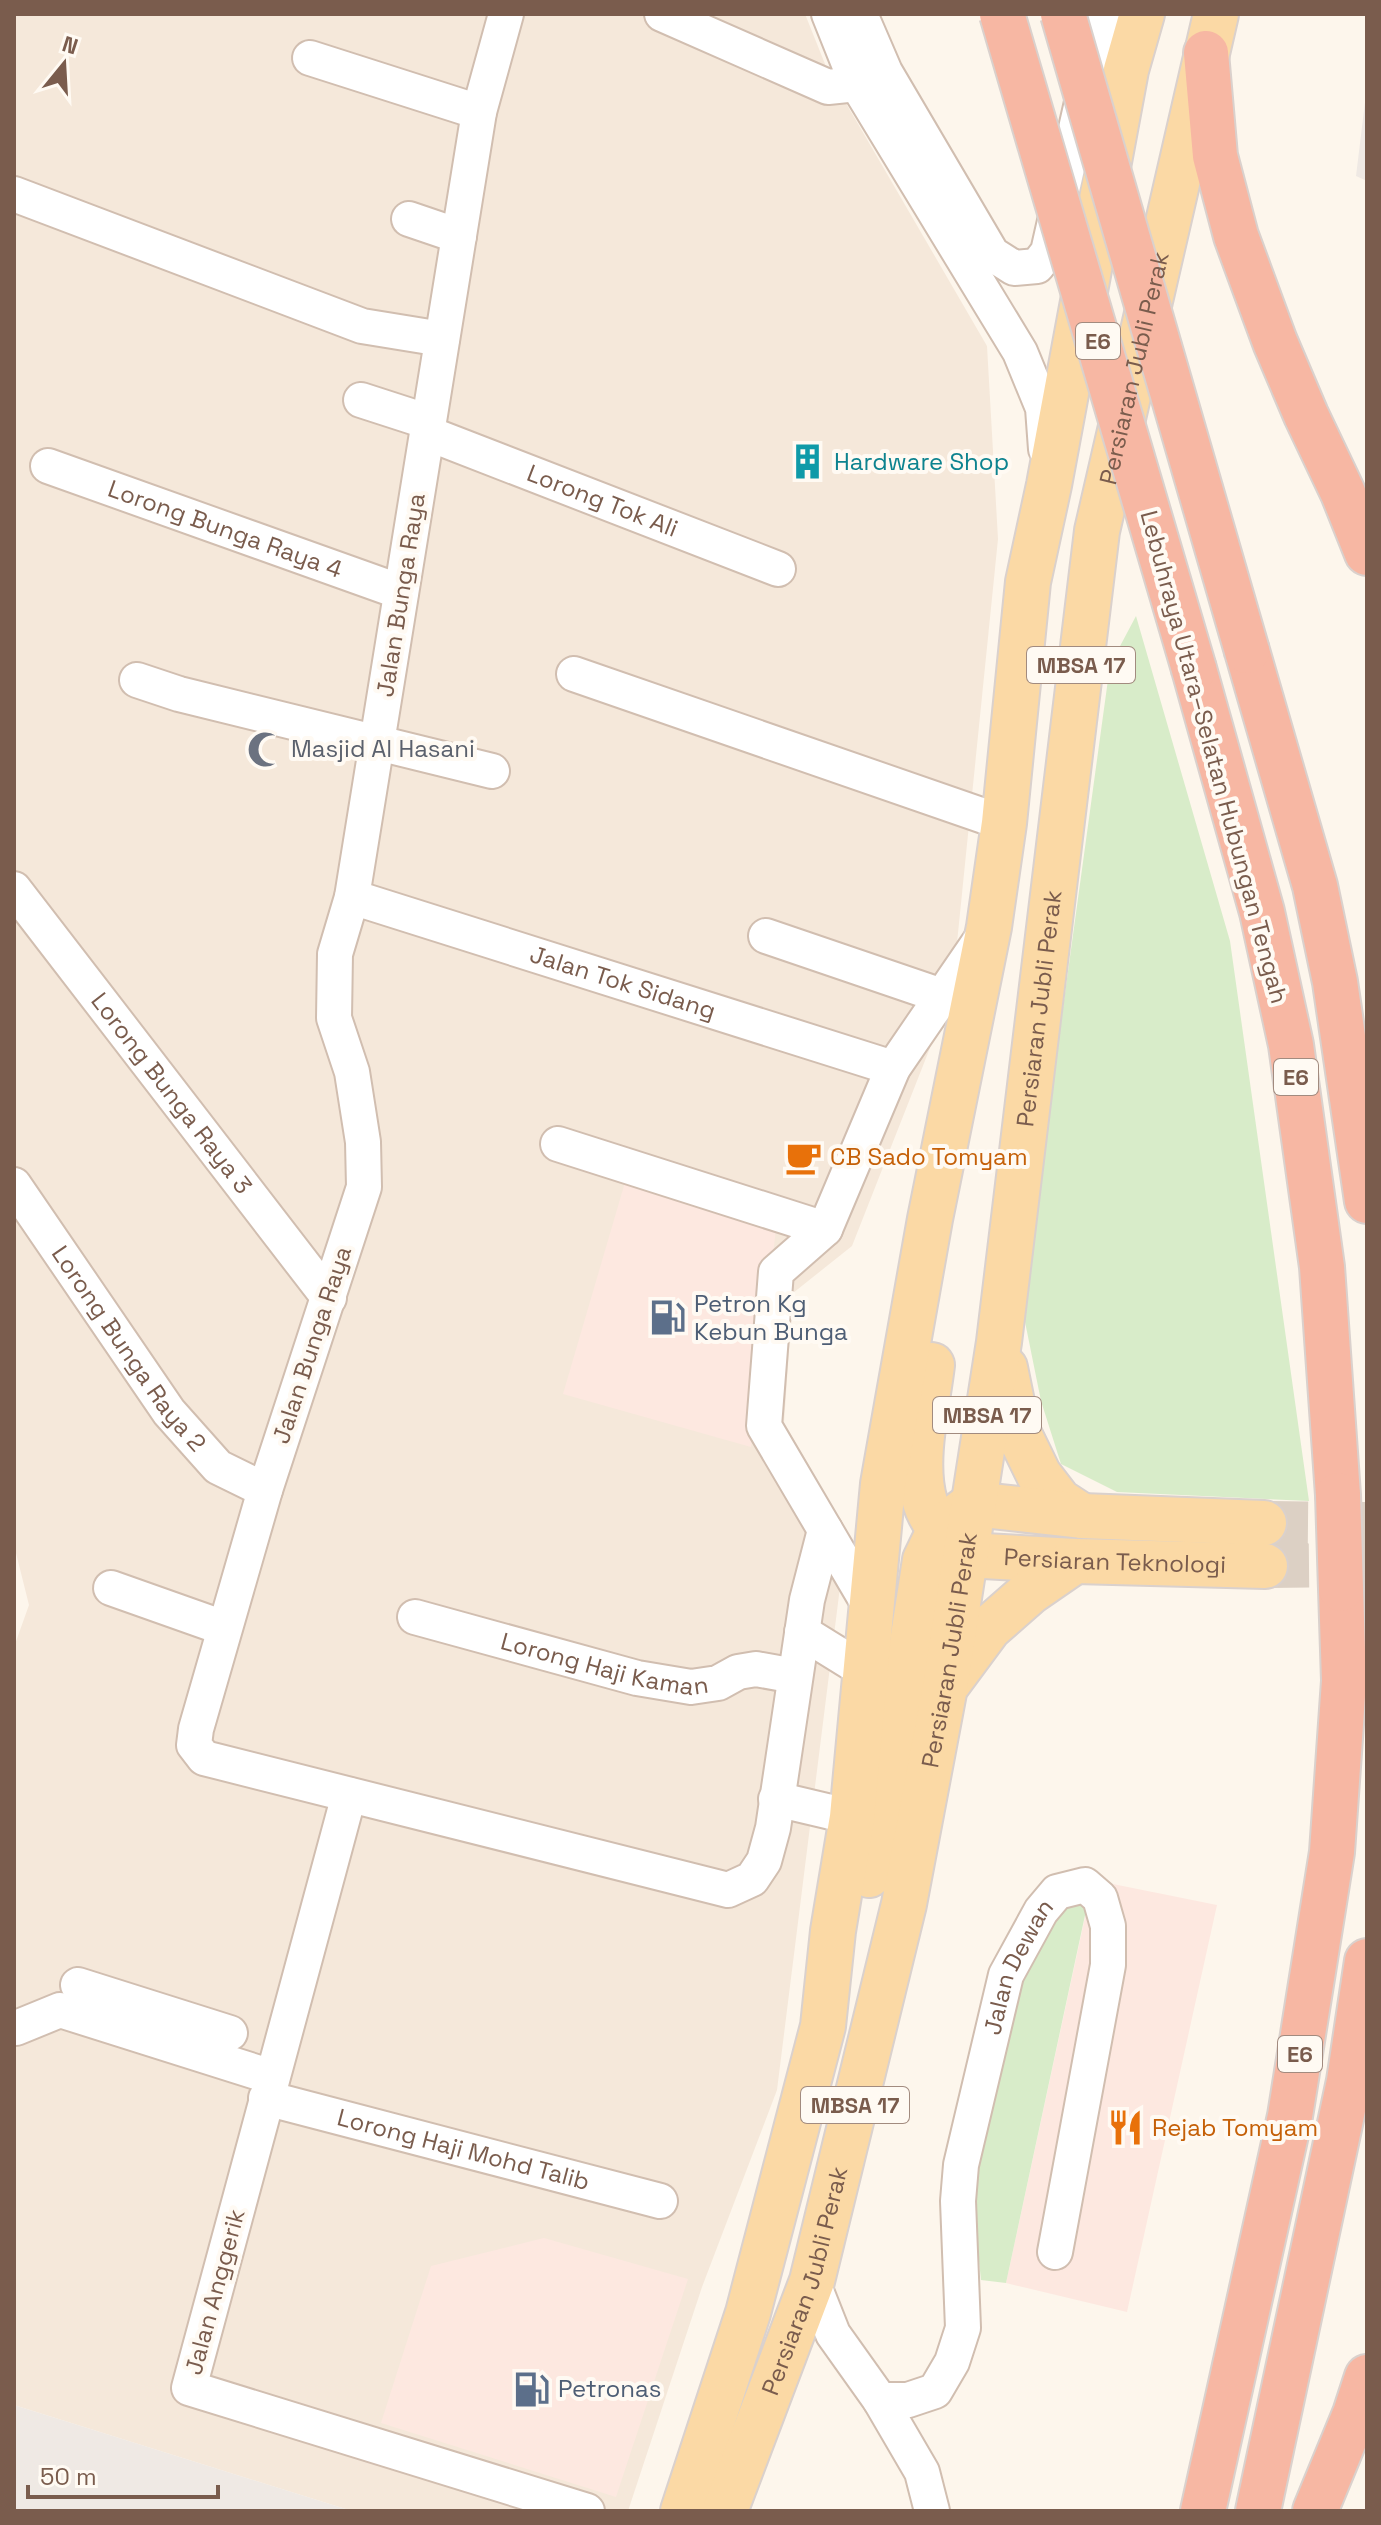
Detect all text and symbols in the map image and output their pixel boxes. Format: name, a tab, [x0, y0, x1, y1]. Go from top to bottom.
north arrow	[24, 24, 104, 104]
text: N	[59, 29, 82, 61]
street label: Persiaran Jubli Perak	[1092, 248, 1176, 488]
road number: E6	[1076, 323, 1120, 359]
building icon: Hardware Shop	[789, 443, 827, 481]
place label: Hardware Shop	[834, 446, 1009, 477]
street label: Lorong Tok Ali	[523, 457, 682, 544]
street label: Lorong Bunga Raya 4	[104, 473, 347, 585]
street label: Jalan Bunga Raya	[369, 491, 432, 699]
street label: Lebuhraya Utara–Selatan Hubungan Tengah	[1134, 507, 1295, 1007]
road number: MBSA 17	[1027, 647, 1135, 683]
mosque icon: Masjid Al Hasani	[246, 730, 284, 768]
place label: Masjid Al Hasani	[291, 733, 475, 764]
street label: Persiaran Jubli Perak	[1009, 888, 1068, 1128]
street label: Jalan Tok Sidang	[526, 938, 720, 1026]
street label: Lorong Bunga Raya 3	[84, 986, 259, 1200]
road number: E6	[1274, 1059, 1318, 1095]
cafe icon: CB Sado Tomyam	[785, 1138, 823, 1176]
place label: CB Sado Tomyam	[830, 1141, 1028, 1172]
street label: Lorong Bunga Raya 2	[45, 1239, 213, 1458]
street label: Jalan Bunga Raya	[265, 1242, 358, 1447]
place label: Petron Kg Kebun Bunga	[694, 1288, 848, 1347]
fuel station icon: Petron Kg Kebun Bunga	[649, 1299, 687, 1337]
road number: MBSA 17	[933, 1397, 1041, 1433]
street label: Persiaran Jubli Perak	[914, 1530, 984, 1770]
street label: Persiaran Teknologi	[1003, 1541, 1227, 1580]
street label: Lorong Haji Kaman	[497, 1625, 710, 1702]
street label: Jalan Dewan	[976, 1892, 1060, 2038]
road number: E6	[1278, 2036, 1322, 2072]
road number: MBSA 17	[801, 2087, 909, 2123]
street label: Lorong Haji Mohd Talib	[334, 2101, 593, 2197]
restaurant icon: Rejab Tomyam	[1107, 2109, 1145, 2147]
place label: Rejab Tomyam	[1152, 2112, 1318, 2143]
street label: Persiaran Jubli Perak	[754, 2163, 854, 2400]
street label: Jalan Anggerik	[177, 2205, 252, 2378]
fuel station icon: Petronas	[513, 2370, 551, 2408]
place label: Petronas	[558, 2373, 661, 2404]
scale bar	[28, 2449, 218, 2499]
text: 50 m	[40, 2461, 97, 2492]

